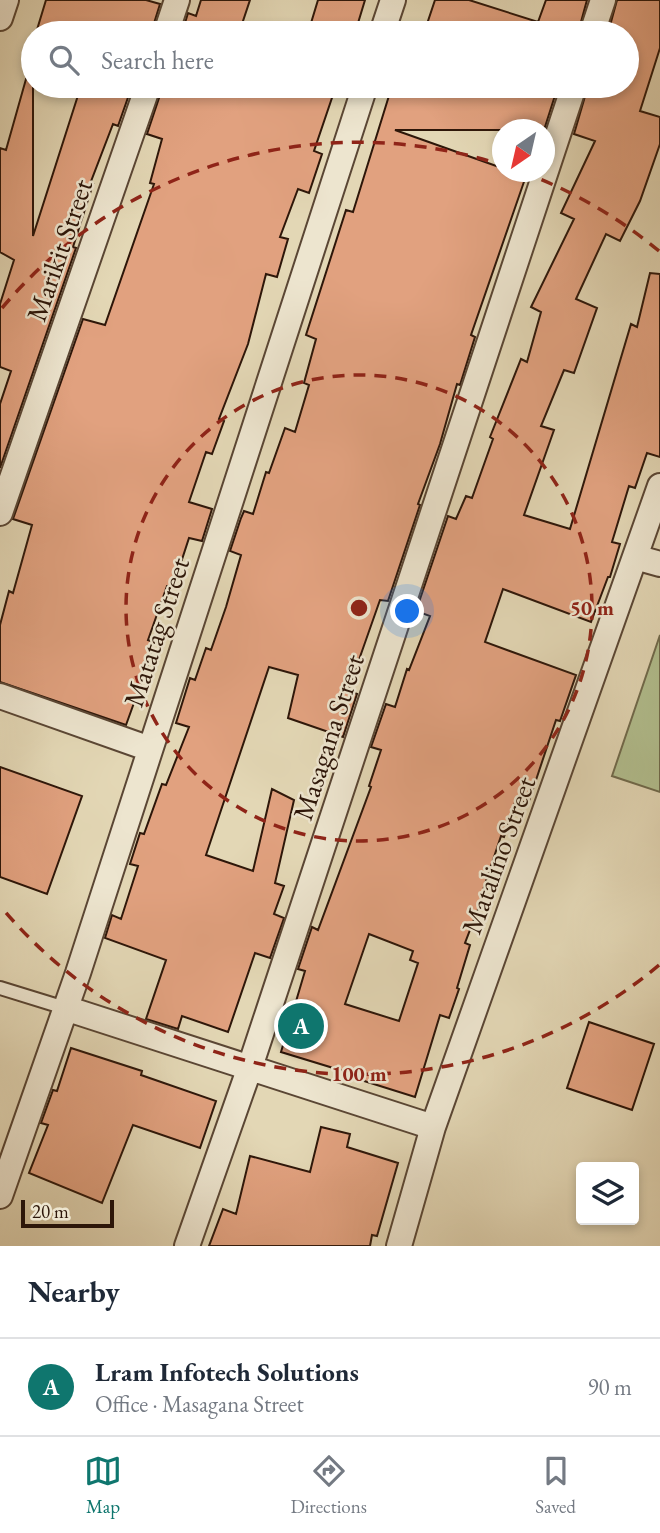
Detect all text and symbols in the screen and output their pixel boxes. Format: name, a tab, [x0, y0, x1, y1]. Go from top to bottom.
search box	[21, 21, 639, 98]
icon: search	[45, 41, 83, 79]
text: Search here	[101, 43, 214, 77]
north arrow	[492, 119, 555, 182]
street label: Marikit Street	[18, 174, 100, 326]
street label: Matatag Street	[115, 553, 197, 711]
your location	[390, 594, 424, 628]
text: 50 m	[570, 594, 614, 621]
centre of rings	[347, 596, 371, 620]
street label: Masagana Street	[284, 649, 372, 825]
street label: Matalino Street	[453, 771, 543, 939]
pin: A	[278, 1000, 324, 1052]
text: 100 m	[331, 1060, 387, 1087]
map controls	[576, 1162, 639, 1225]
button: layers	[576, 1162, 639, 1225]
scale bar	[21, 1197, 114, 1229]
text: 20 m	[32, 1199, 69, 1224]
text: Nearby	[28, 1272, 120, 1311]
text: Lram Infotech Solutions	[95, 1355, 359, 1389]
text: A	[43, 1372, 59, 1402]
text: 90 m	[587, 1372, 632, 1402]
text: Office · Masagana Street	[95, 1389, 304, 1419]
tab: Map	[84, 1452, 122, 1519]
tab: Directions	[290, 1452, 367, 1519]
tab: Saved	[535, 1452, 576, 1519]

